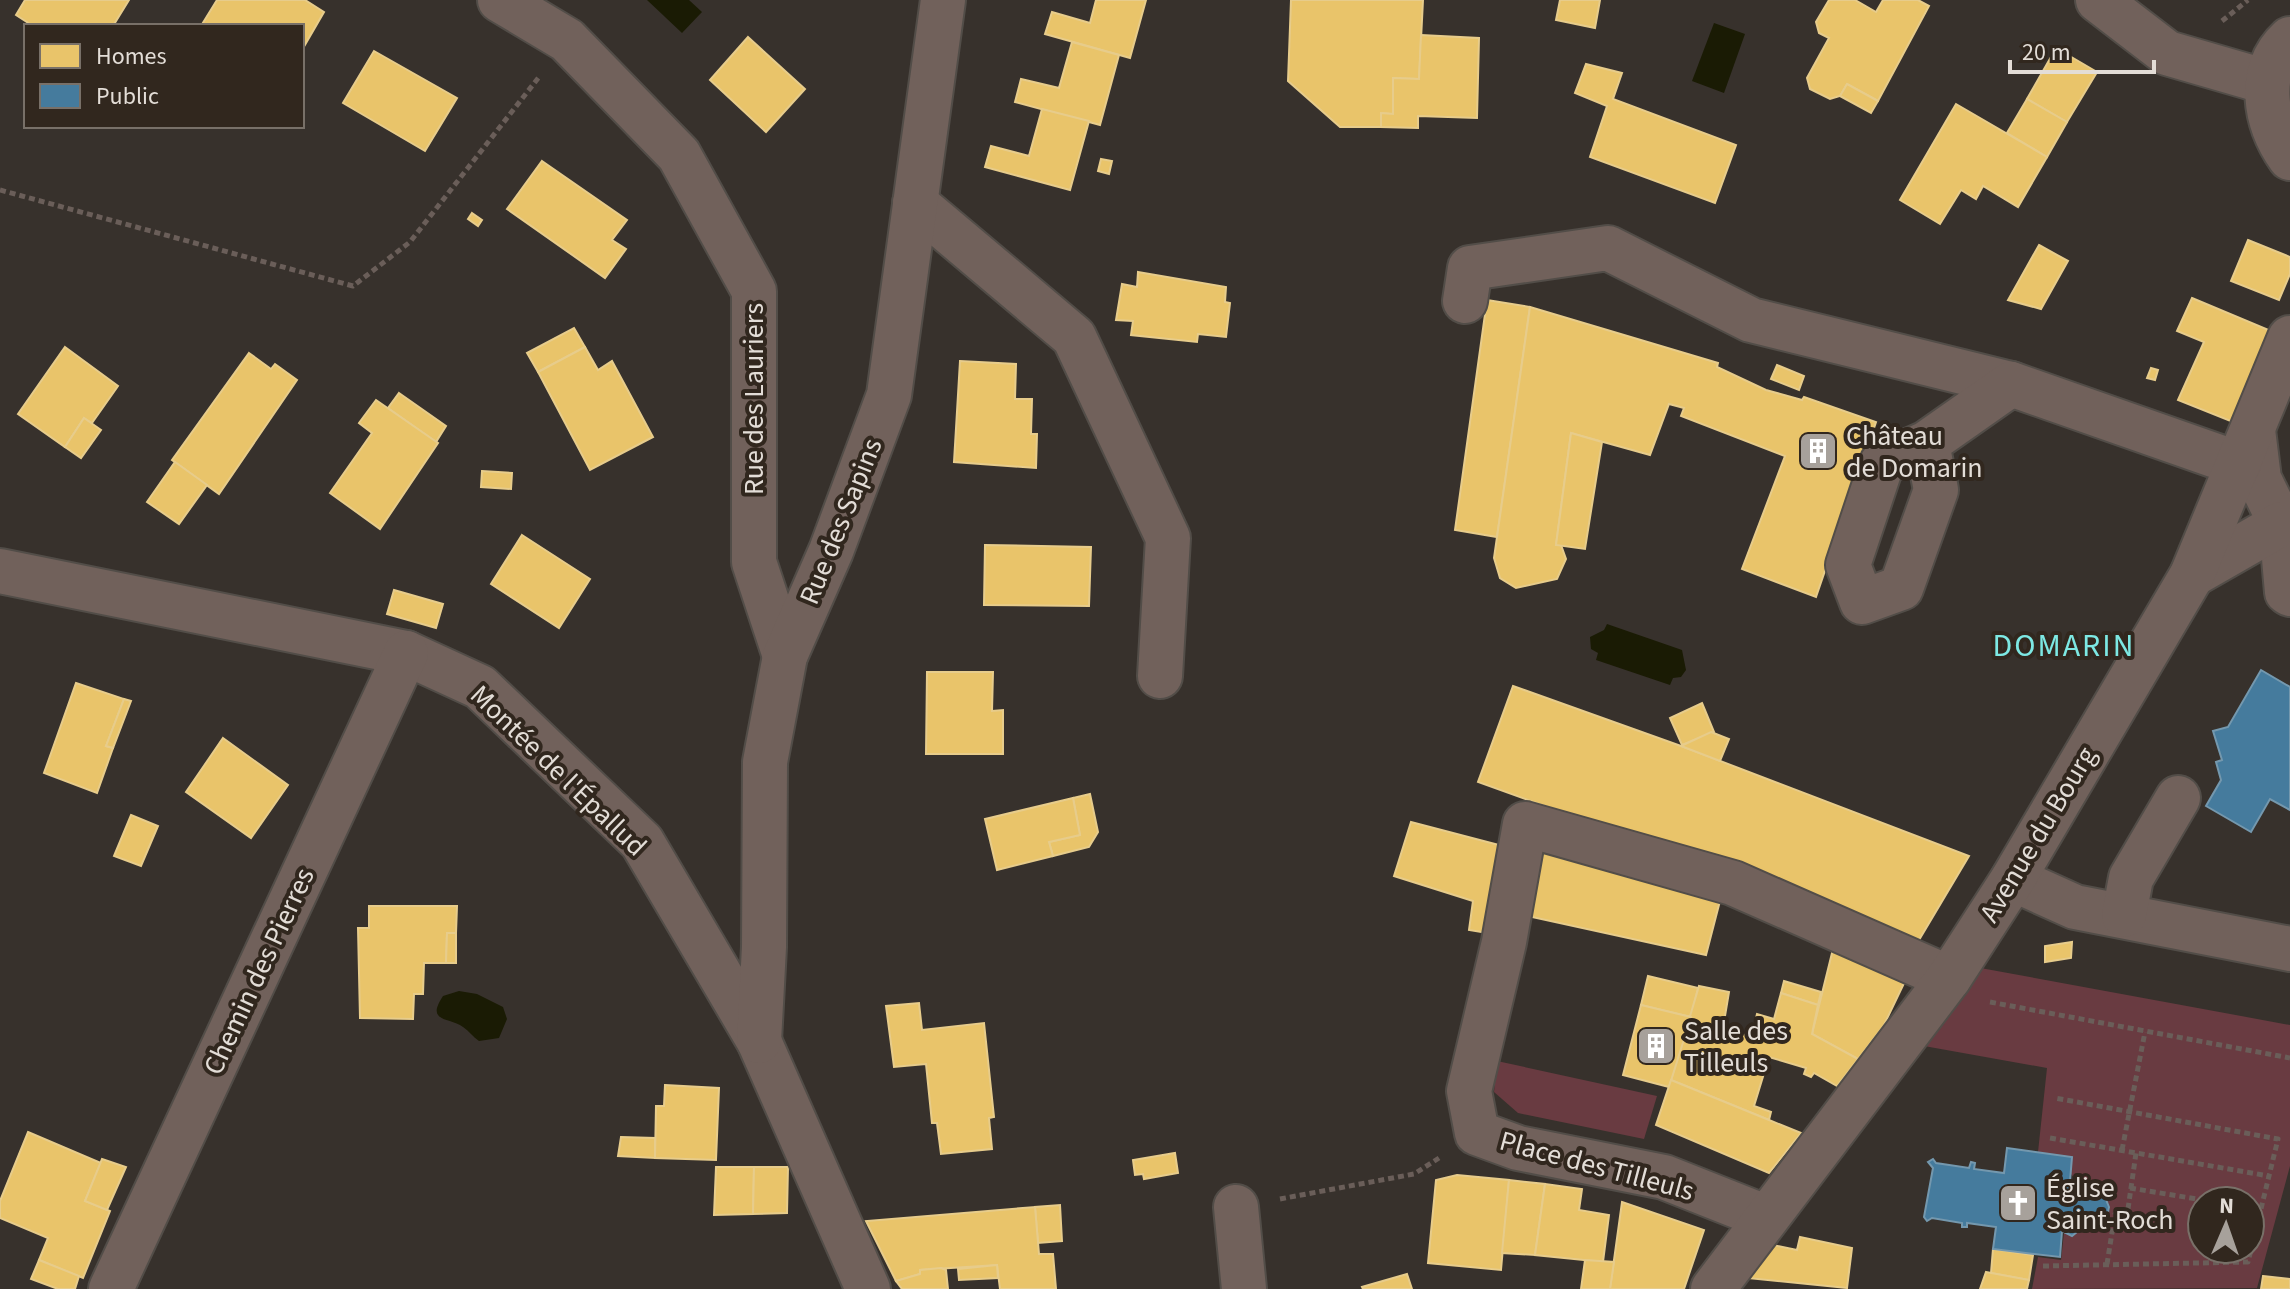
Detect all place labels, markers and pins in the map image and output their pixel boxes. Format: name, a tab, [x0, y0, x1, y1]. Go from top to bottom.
place label: Château de Domarin	[1846, 416, 1983, 488]
building icon: Château de Domarin	[1797, 430, 1839, 472]
place label: Salle des Tilleuls	[1684, 1011, 1788, 1083]
building icon: Salle des Tilleuls	[1635, 1025, 1677, 1067]
place label: Église Saint-Roch	[2046, 1168, 2174, 1240]
church icon: Église Saint-Roch	[1997, 1182, 2039, 1224]

